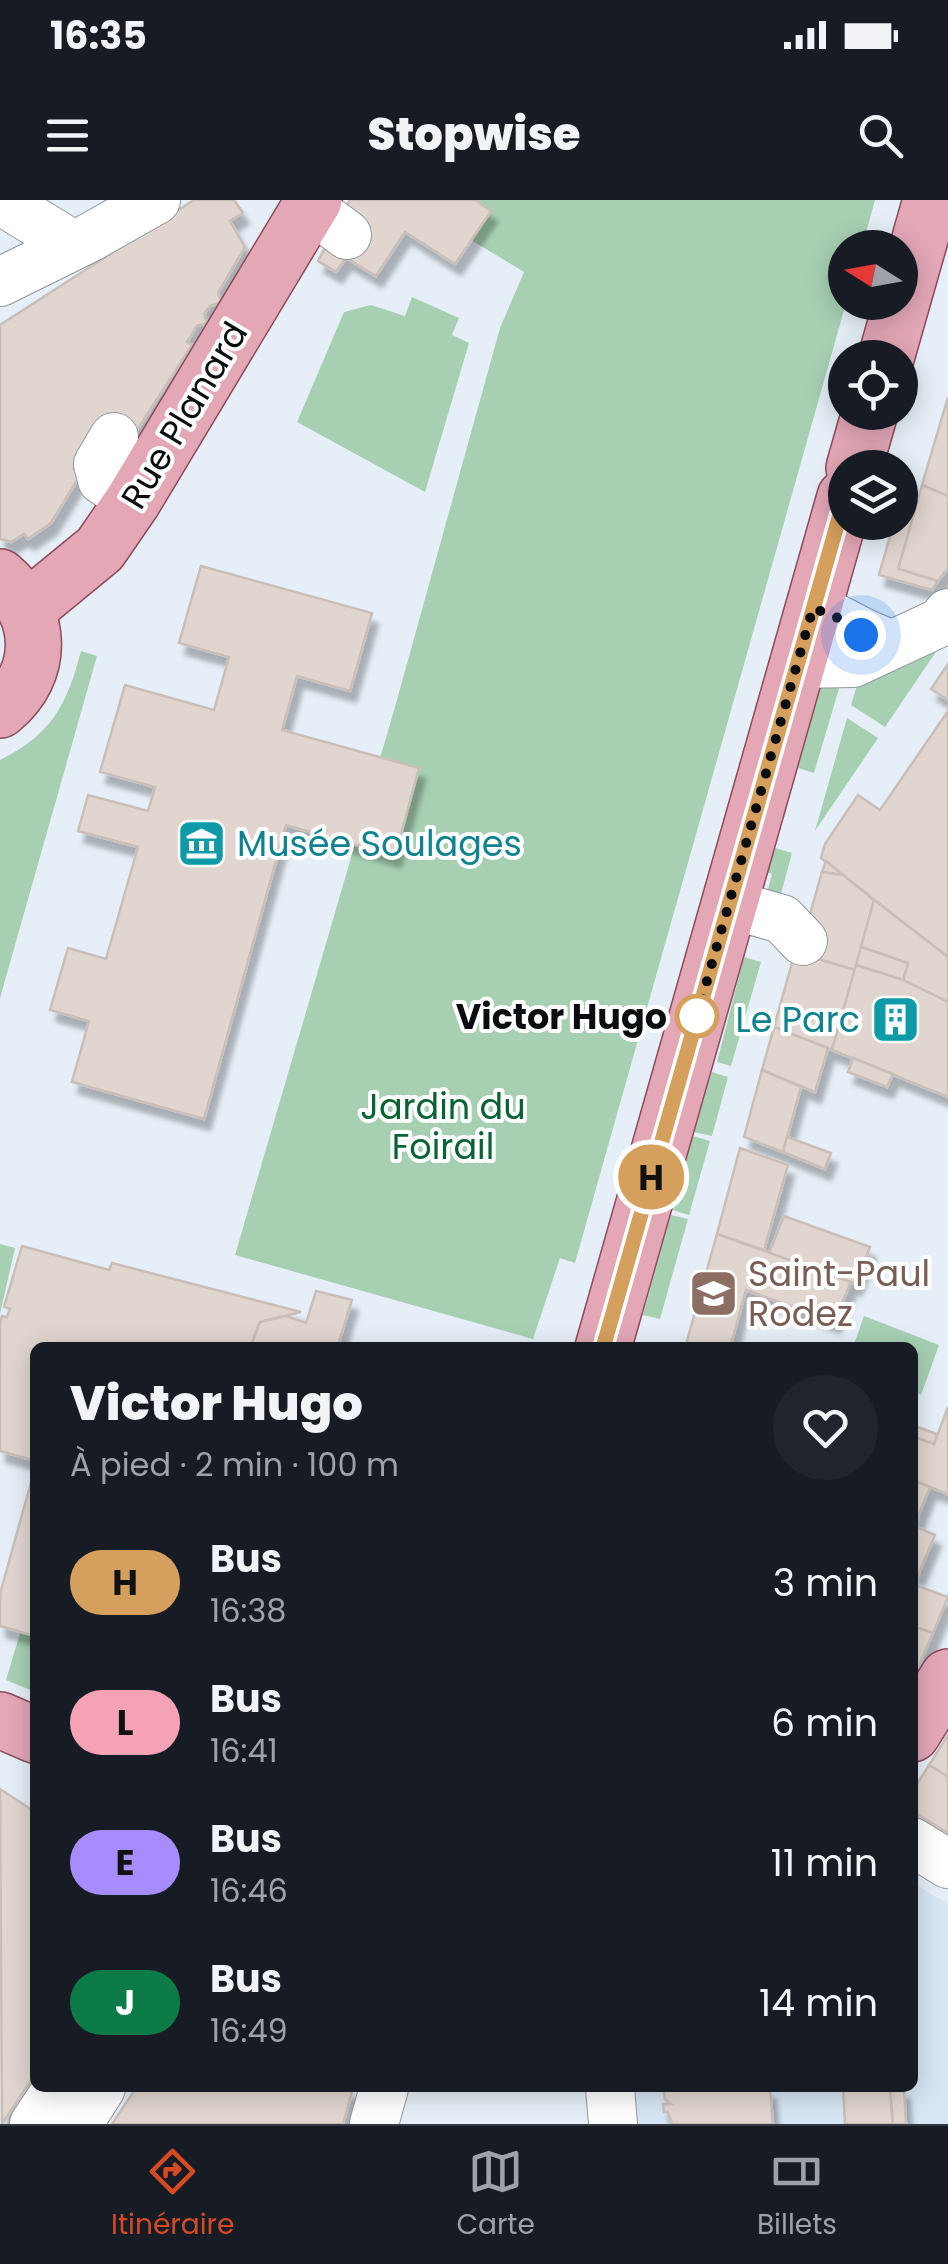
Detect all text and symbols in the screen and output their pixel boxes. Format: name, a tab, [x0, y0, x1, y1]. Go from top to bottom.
text: 16:35	[50, 9, 147, 62]
text: Stopwise	[367, 103, 581, 166]
icon: menu	[40, 108, 95, 163]
icon: search	[853, 108, 908, 163]
north arrow	[828, 230, 918, 320]
map controls	[828, 230, 918, 540]
street label: Rue Planard	[109, 312, 259, 518]
button: locate	[828, 340, 918, 430]
button: layers	[828, 450, 918, 540]
your location	[836, 610, 886, 660]
museum icon: Musée Soulages	[176, 817, 228, 869]
place label: Musée Soulages	[237, 819, 522, 868]
place label: Victor Hugo	[456, 992, 667, 1041]
building icon: Le Parc	[869, 993, 921, 1045]
marker: Victor Hugo	[676, 995, 718, 1037]
place label: Le Parc	[736, 995, 860, 1044]
park label: Jardin du Foirail	[360, 1082, 526, 1171]
line badge: H	[618, 1144, 684, 1210]
text: H	[638, 1153, 664, 1202]
place label: Saint-Paul Rodez	[748, 1249, 930, 1338]
school or university icon: Saint-Paul Rodez	[687, 1267, 739, 1319]
text: Victor Hugo	[70, 1370, 363, 1437]
button: heart	[773, 1375, 878, 1480]
text: À pied · 2 min · 100 m	[70, 1442, 399, 1487]
text: Bus	[210, 1532, 282, 1585]
text: 3 min	[773, 1556, 878, 1609]
text: H	[112, 1558, 138, 1607]
text: 16:38	[210, 1588, 286, 1633]
text: Bus	[210, 1672, 282, 1725]
text: 6 min	[771, 1696, 878, 1749]
text: L	[117, 1698, 133, 1747]
text: 16:41	[210, 1728, 278, 1773]
text: Bus	[210, 1812, 282, 1865]
text: 11 min	[771, 1836, 878, 1889]
text: E	[116, 1838, 134, 1887]
text: 16:46	[210, 1868, 288, 1913]
text: Bus	[210, 1952, 282, 2005]
text: 14 min	[759, 1976, 878, 2029]
text: J	[115, 1978, 135, 2027]
text: 16:49	[210, 2008, 288, 2053]
tab: Itinéraire	[111, 2144, 234, 2246]
tab: Carte	[456, 2144, 535, 2246]
tab: Billets	[757, 2144, 837, 2246]

